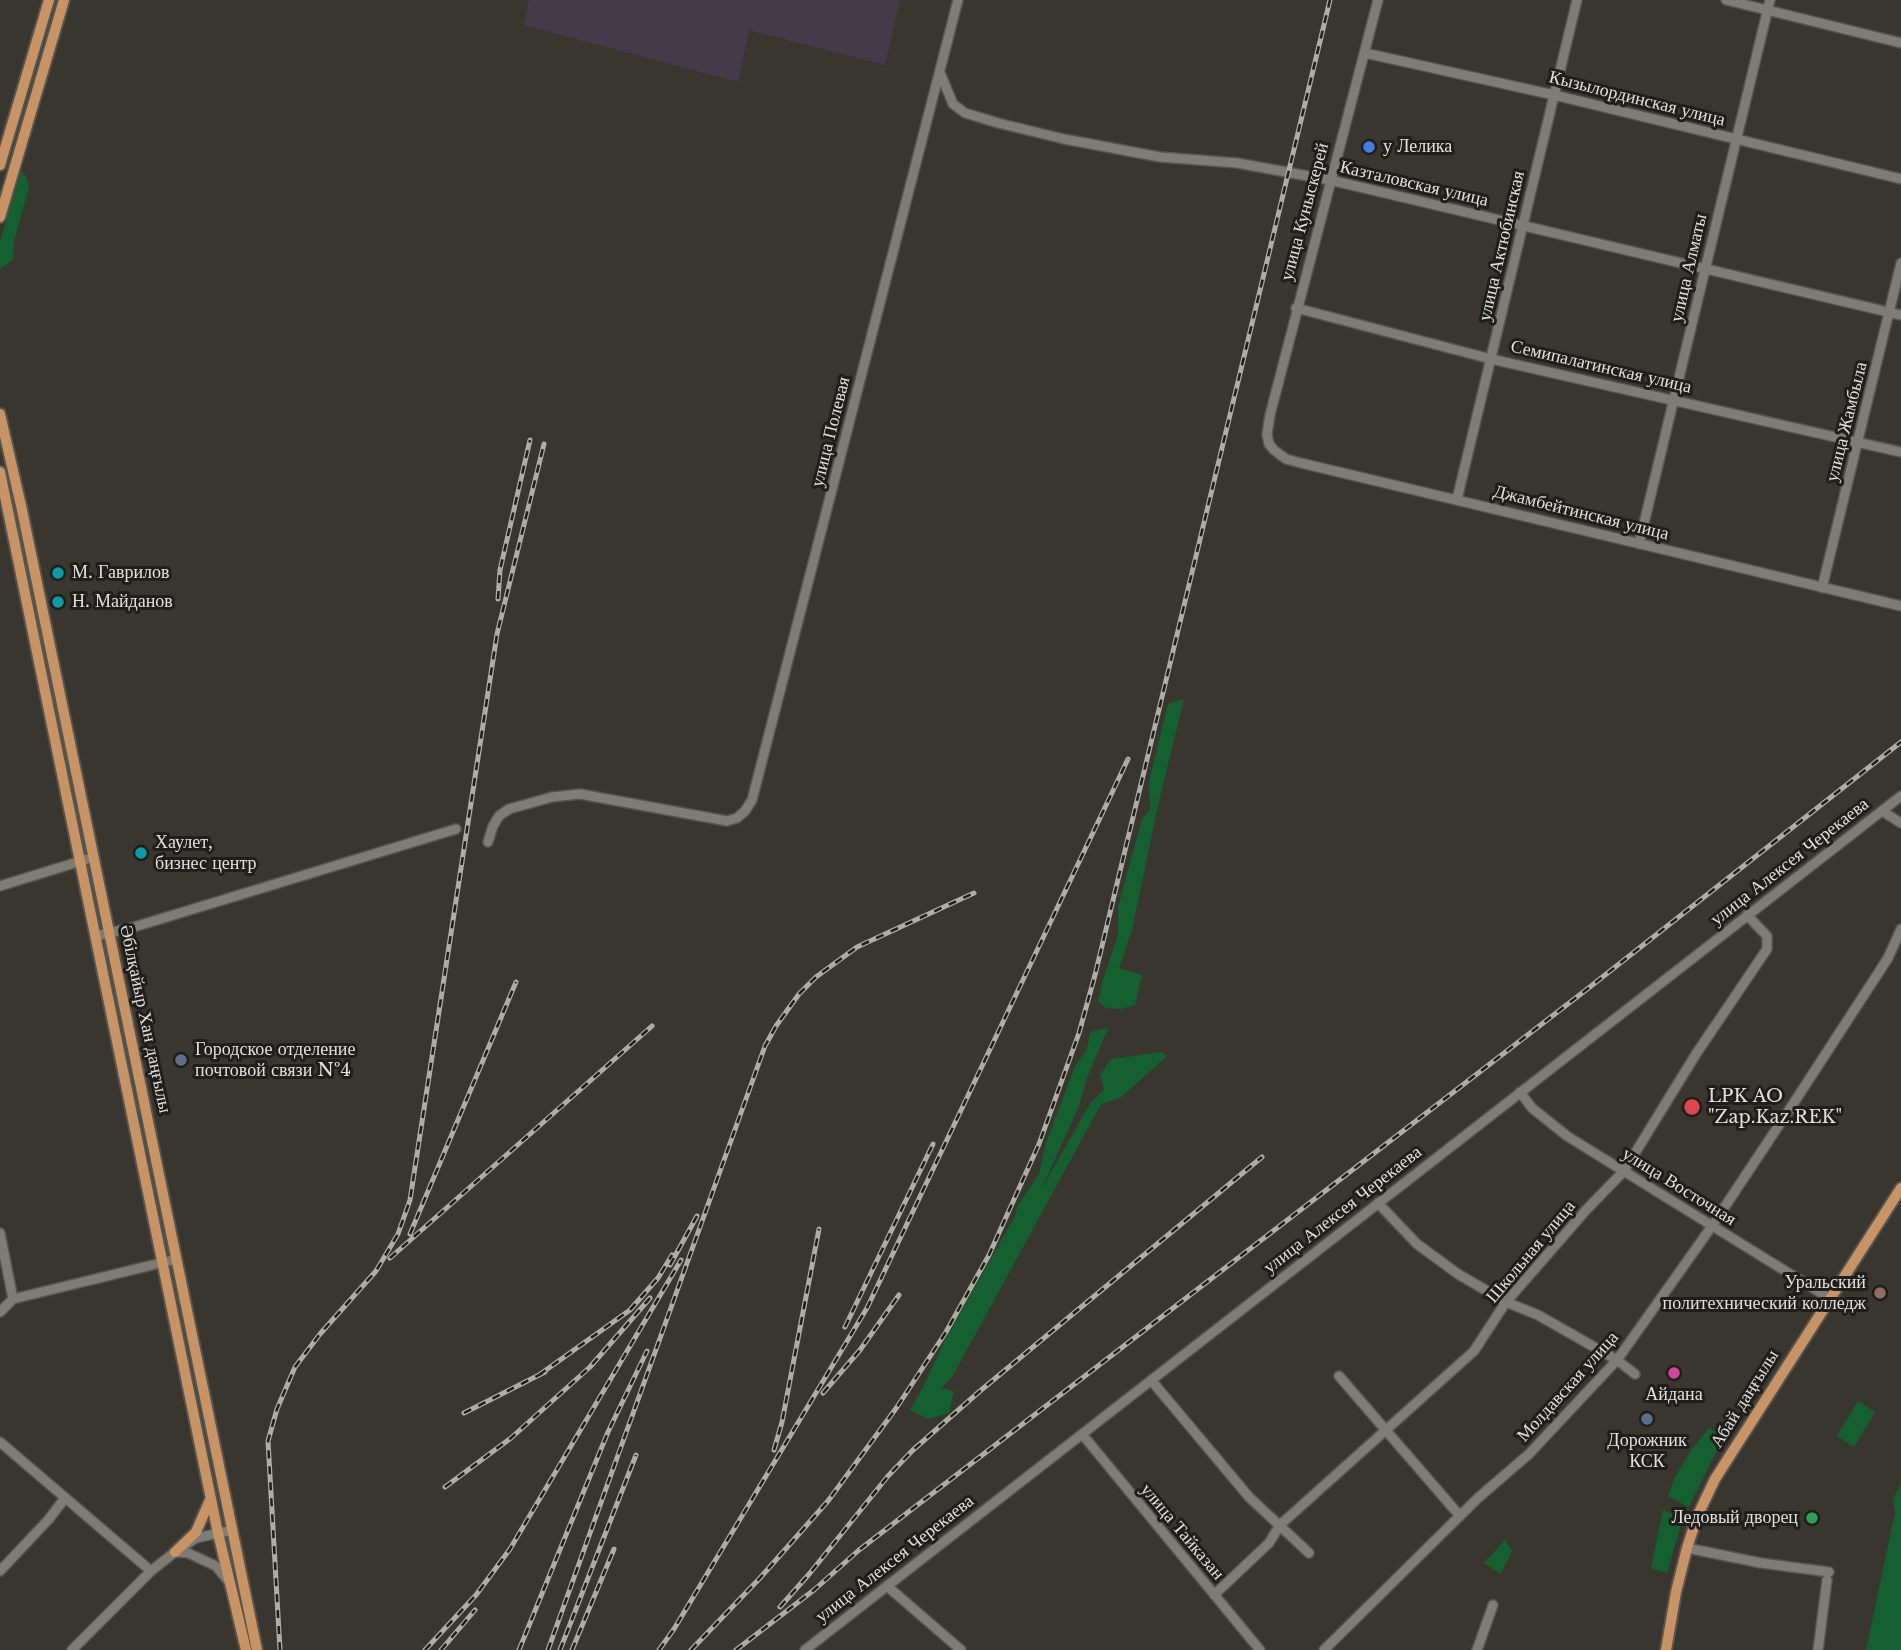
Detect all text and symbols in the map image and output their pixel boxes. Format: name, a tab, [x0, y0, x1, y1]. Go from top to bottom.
street label: Кызылординская улица	[1547, 67, 1727, 131]
place label: у Лелика	[1383, 136, 1452, 158]
marker: у Лелика	[1361, 139, 1377, 155]
street label: улица Куныскерей	[1276, 141, 1334, 283]
street label: Казталовская улица	[1338, 156, 1490, 212]
street label: улица Актюбинская	[1474, 169, 1530, 323]
street label: улица Алматы	[1666, 212, 1712, 324]
street label: Семипалатинская улица	[1508, 336, 1694, 398]
street label: улица Жамбыла	[1822, 360, 1872, 484]
street label: улица Полевая	[807, 375, 855, 489]
street label: Джамбейтинская улица	[1491, 481, 1671, 545]
place label: М. Гаврилов	[72, 562, 170, 584]
marker: М. Гаврилов	[50, 565, 66, 581]
place label: Н. Майданов	[72, 591, 173, 613]
marker: Н. Майданов	[50, 594, 66, 610]
street label: улица Алексея Черекаева	[1707, 793, 1873, 931]
place label: Хаулет, бизнес центр	[155, 832, 256, 874]
marker: Хаулет, бизнес центр	[133, 845, 149, 861]
street label: Әбілқайыр Хан даңғылы	[114, 923, 176, 1115]
place label: Городское отделение почтовой связи №4	[195, 1039, 355, 1082]
marker: Городское отделение почтовой связи №4	[173, 1052, 189, 1068]
place label: LPK AO "Zap.Kaz.REK"	[1708, 1086, 1842, 1128]
marker: LPK AO "Zap.Kaz.REK"	[1682, 1097, 1702, 1117]
street label: улица Алексея Черекаева	[1260, 1141, 1426, 1279]
street label: улица Восточная	[1618, 1143, 1740, 1231]
street label: Школьная улица	[1482, 1196, 1580, 1308]
place label: Уральский политехнический колледж	[1663, 1272, 1866, 1314]
marker: Уральский политехнический колледж	[1872, 1285, 1888, 1301]
street label: Молдавская улица	[1513, 1327, 1623, 1447]
street label: Абай даңғылы	[1706, 1346, 1784, 1452]
marker: Айдана	[1666, 1365, 1682, 1381]
place label: Айдана	[1645, 1384, 1703, 1406]
marker: Дорожник КСК	[1639, 1411, 1655, 1427]
place label: Дорожник КСК	[1607, 1430, 1687, 1472]
street label: улица Тайказан	[1135, 1479, 1229, 1585]
street label: улица Алексея Черекаева	[812, 1490, 978, 1628]
place label: Ледовый дворец	[1671, 1507, 1798, 1529]
marker: Ледовый дворец	[1804, 1510, 1820, 1526]

